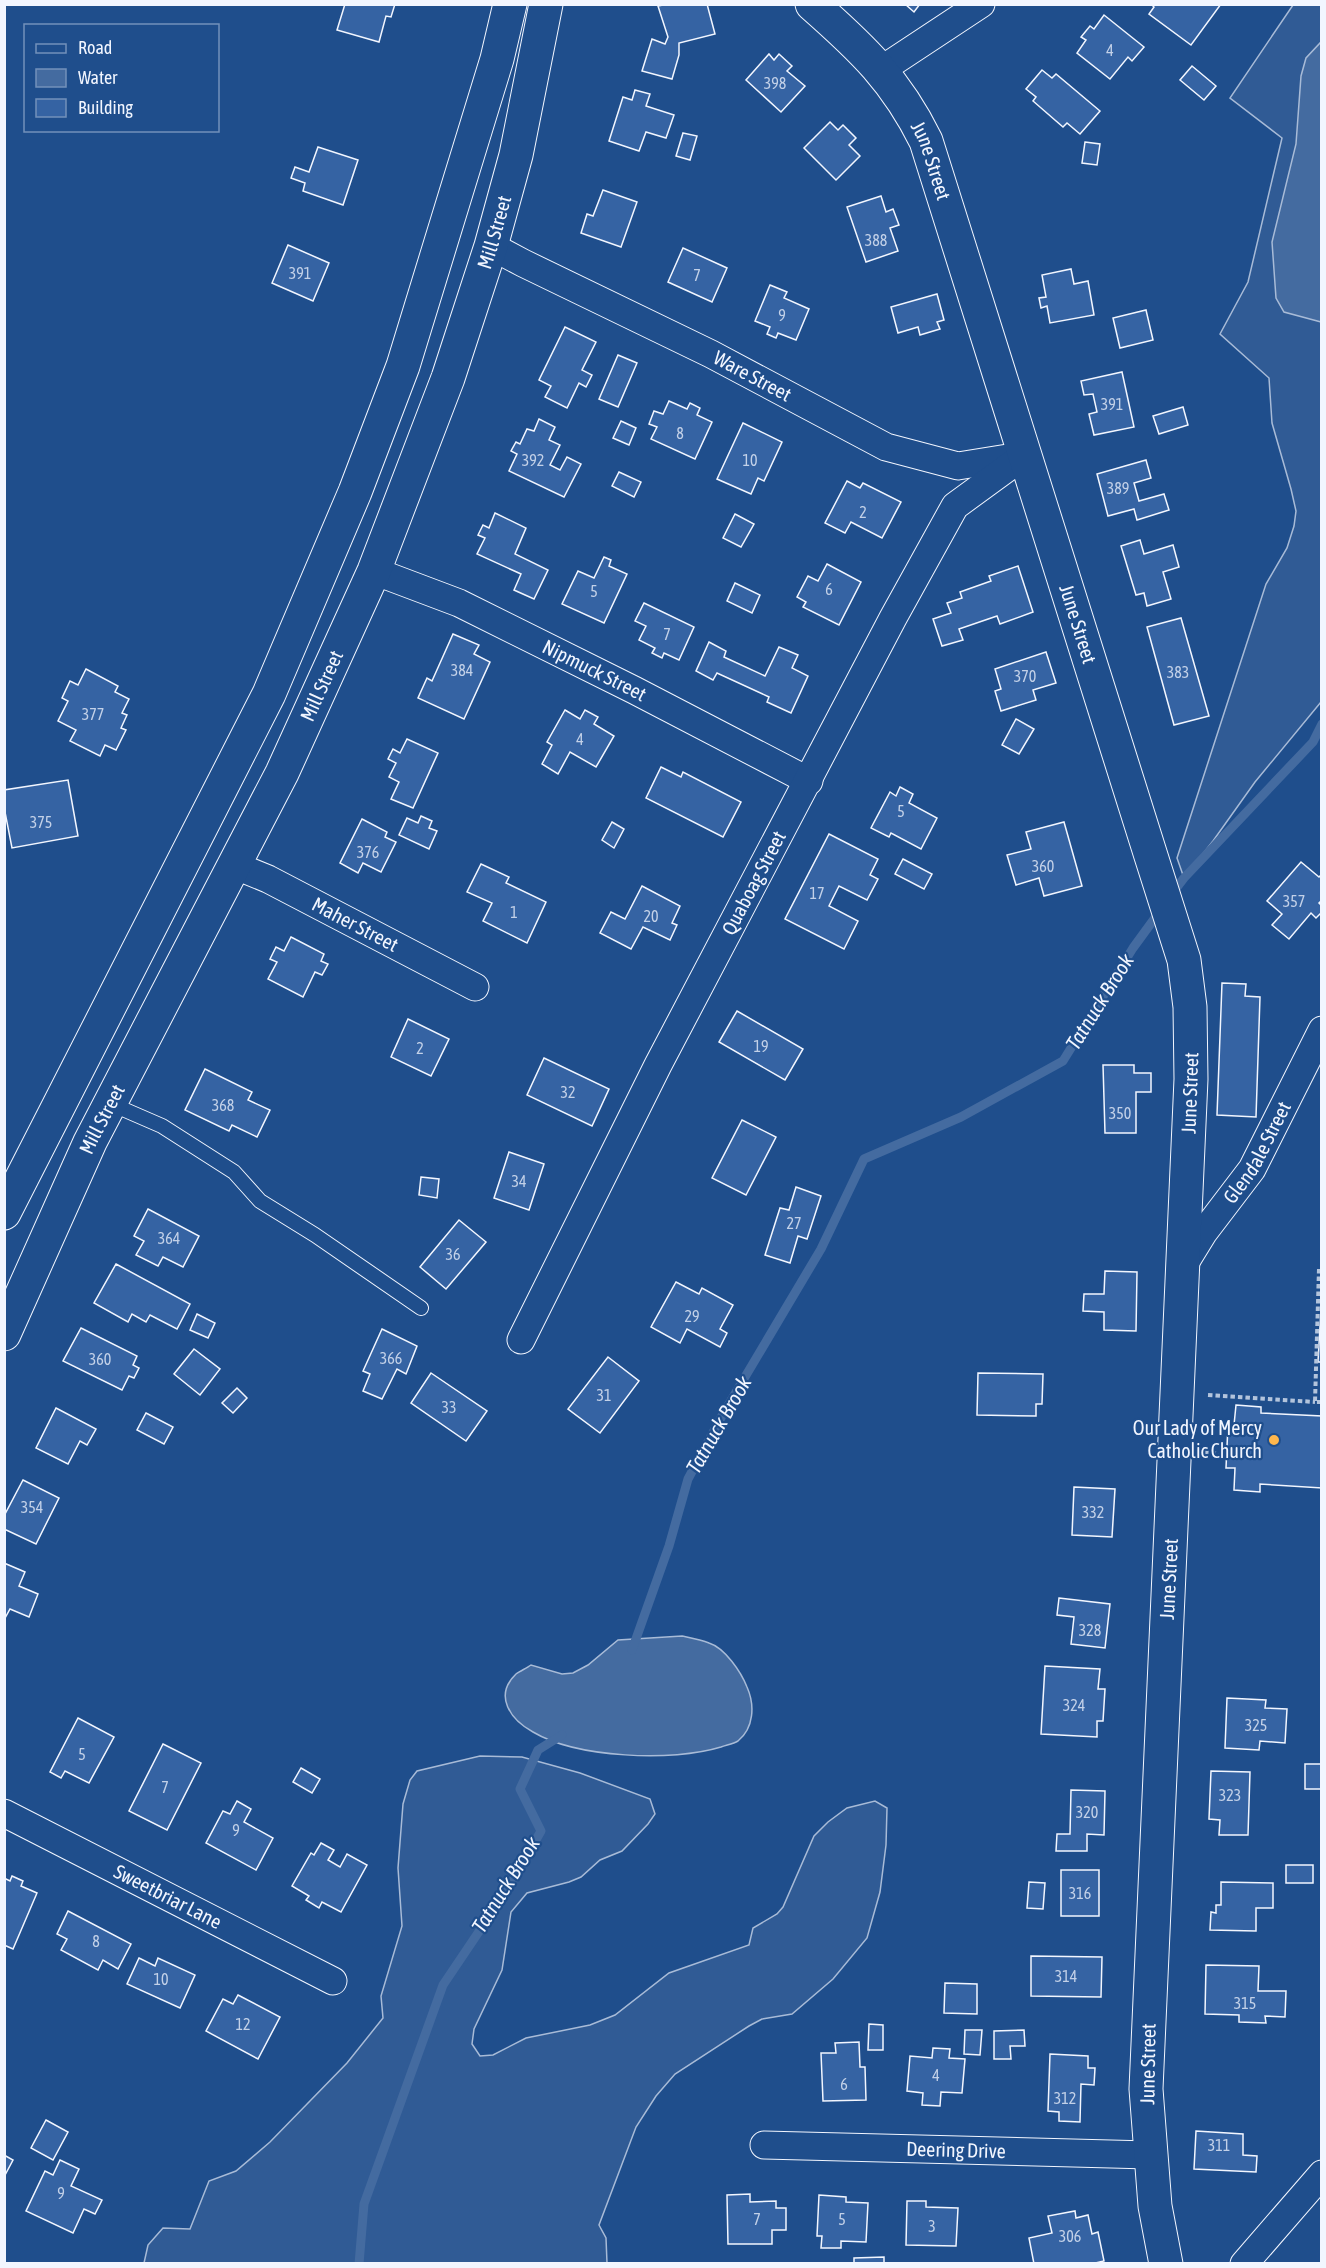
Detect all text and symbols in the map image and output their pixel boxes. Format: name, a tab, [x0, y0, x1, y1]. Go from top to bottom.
legend	[24, 24, 219, 132]
text: Road	[78, 37, 112, 58]
house number: 4	[1106, 41, 1114, 59]
text: Water	[78, 67, 118, 88]
house number: 398	[764, 74, 786, 92]
text: Building	[78, 97, 133, 118]
street label: June Street	[907, 117, 956, 203]
street label: Mill Street	[472, 193, 515, 272]
house number: 388	[865, 231, 887, 249]
house number: 391	[289, 264, 311, 282]
house number: 7	[693, 266, 701, 284]
house number: 9	[778, 306, 786, 324]
street label: Ware Street	[710, 345, 796, 406]
house number: 391	[1101, 395, 1123, 413]
house number: 8	[676, 424, 684, 442]
house number: 392	[522, 451, 544, 469]
house number: 10	[742, 451, 758, 469]
house number: 389	[1107, 479, 1129, 497]
house number: 2	[859, 503, 867, 521]
house number: 6	[825, 580, 833, 598]
house number: 5	[590, 582, 598, 600]
street label: June Street	[1055, 582, 1102, 666]
house number: 7	[663, 625, 671, 643]
street label: Nipmuck Street	[539, 634, 651, 705]
street label: Mill Street	[295, 646, 347, 725]
house number: 384	[451, 661, 473, 679]
house number: 383	[1167, 663, 1189, 681]
house number: 370	[1014, 667, 1036, 685]
house number: 377	[82, 705, 104, 723]
house number: 4	[576, 730, 584, 748]
house number: 5	[897, 802, 905, 820]
house number: 375	[30, 813, 52, 831]
street label: Quaboag Street	[717, 827, 790, 939]
house number: 376	[357, 843, 379, 861]
house number: 360	[1032, 857, 1054, 875]
house number: 17	[809, 884, 825, 902]
street label: Maher Street	[308, 892, 403, 956]
house number: 357	[1283, 892, 1305, 910]
house number: 1	[510, 903, 518, 921]
house number: 20	[643, 907, 659, 925]
water label: Tatnuck Brook	[1060, 948, 1138, 1054]
house number: 19	[753, 1037, 769, 1055]
house number: 2	[416, 1039, 424, 1057]
street label: June Street	[1177, 1052, 1202, 1134]
street label: Mill Street	[74, 1080, 129, 1157]
house number: 32	[560, 1083, 576, 1101]
house number: 368	[212, 1096, 234, 1114]
street label: Glendale Street	[1218, 1097, 1295, 1208]
house number: 350	[1109, 1104, 1131, 1122]
house number: 34	[511, 1172, 527, 1190]
house number: 27	[786, 1214, 802, 1232]
house number: 364	[158, 1229, 180, 1247]
house number: 36	[445, 1245, 461, 1263]
house number: 29	[684, 1307, 700, 1325]
house number: 366	[380, 1349, 402, 1367]
house number: 360	[89, 1350, 111, 1368]
water label: Tatnuck Brook	[681, 1371, 756, 1477]
house number: 31	[596, 1386, 612, 1404]
house number: 33	[441, 1398, 457, 1416]
place label: Our Lady of Mercy Catholic Church	[1133, 1416, 1262, 1462]
marker: Our Lady of Mercy Catholic Church	[1267, 1433, 1281, 1447]
house number: 354	[21, 1498, 43, 1516]
house number: 332	[1082, 1503, 1104, 1521]
street label: June Street	[1155, 1537, 1182, 1620]
house number: 328	[1079, 1621, 1101, 1639]
house number: 324	[1063, 1696, 1085, 1714]
house number: 325	[1245, 1716, 1267, 1734]
house number: 5	[78, 1745, 86, 1763]
house number: 7	[161, 1778, 169, 1796]
house number: 323	[1219, 1786, 1241, 1804]
house number: 320	[1076, 1803, 1098, 1821]
house number: 9	[232, 1821, 240, 1839]
water label: Tatnuck Brook	[466, 1831, 544, 1937]
street label: Sweetbriar Lane	[110, 1859, 226, 1933]
house number: 316	[1069, 1884, 1091, 1902]
house number: 8	[92, 1932, 100, 1950]
house number: 314	[1055, 1967, 1077, 1985]
house number: 10	[153, 1970, 169, 1988]
house number: 315	[1234, 1994, 1256, 2012]
house number: 12	[235, 2015, 251, 2033]
street label: June Street	[1135, 2023, 1160, 2105]
house number: 4	[932, 2066, 940, 2084]
house number: 6	[840, 2075, 848, 2093]
house number: 312	[1054, 2089, 1076, 2107]
house number: 311	[1208, 2136, 1230, 2154]
street label: Deering Drive	[906, 2137, 1006, 2162]
house number: 9	[57, 2184, 65, 2202]
house number: 7	[753, 2210, 761, 2228]
house number: 5	[838, 2210, 846, 2228]
house number: 3	[928, 2217, 936, 2235]
house number: 306	[1059, 2227, 1081, 2245]

